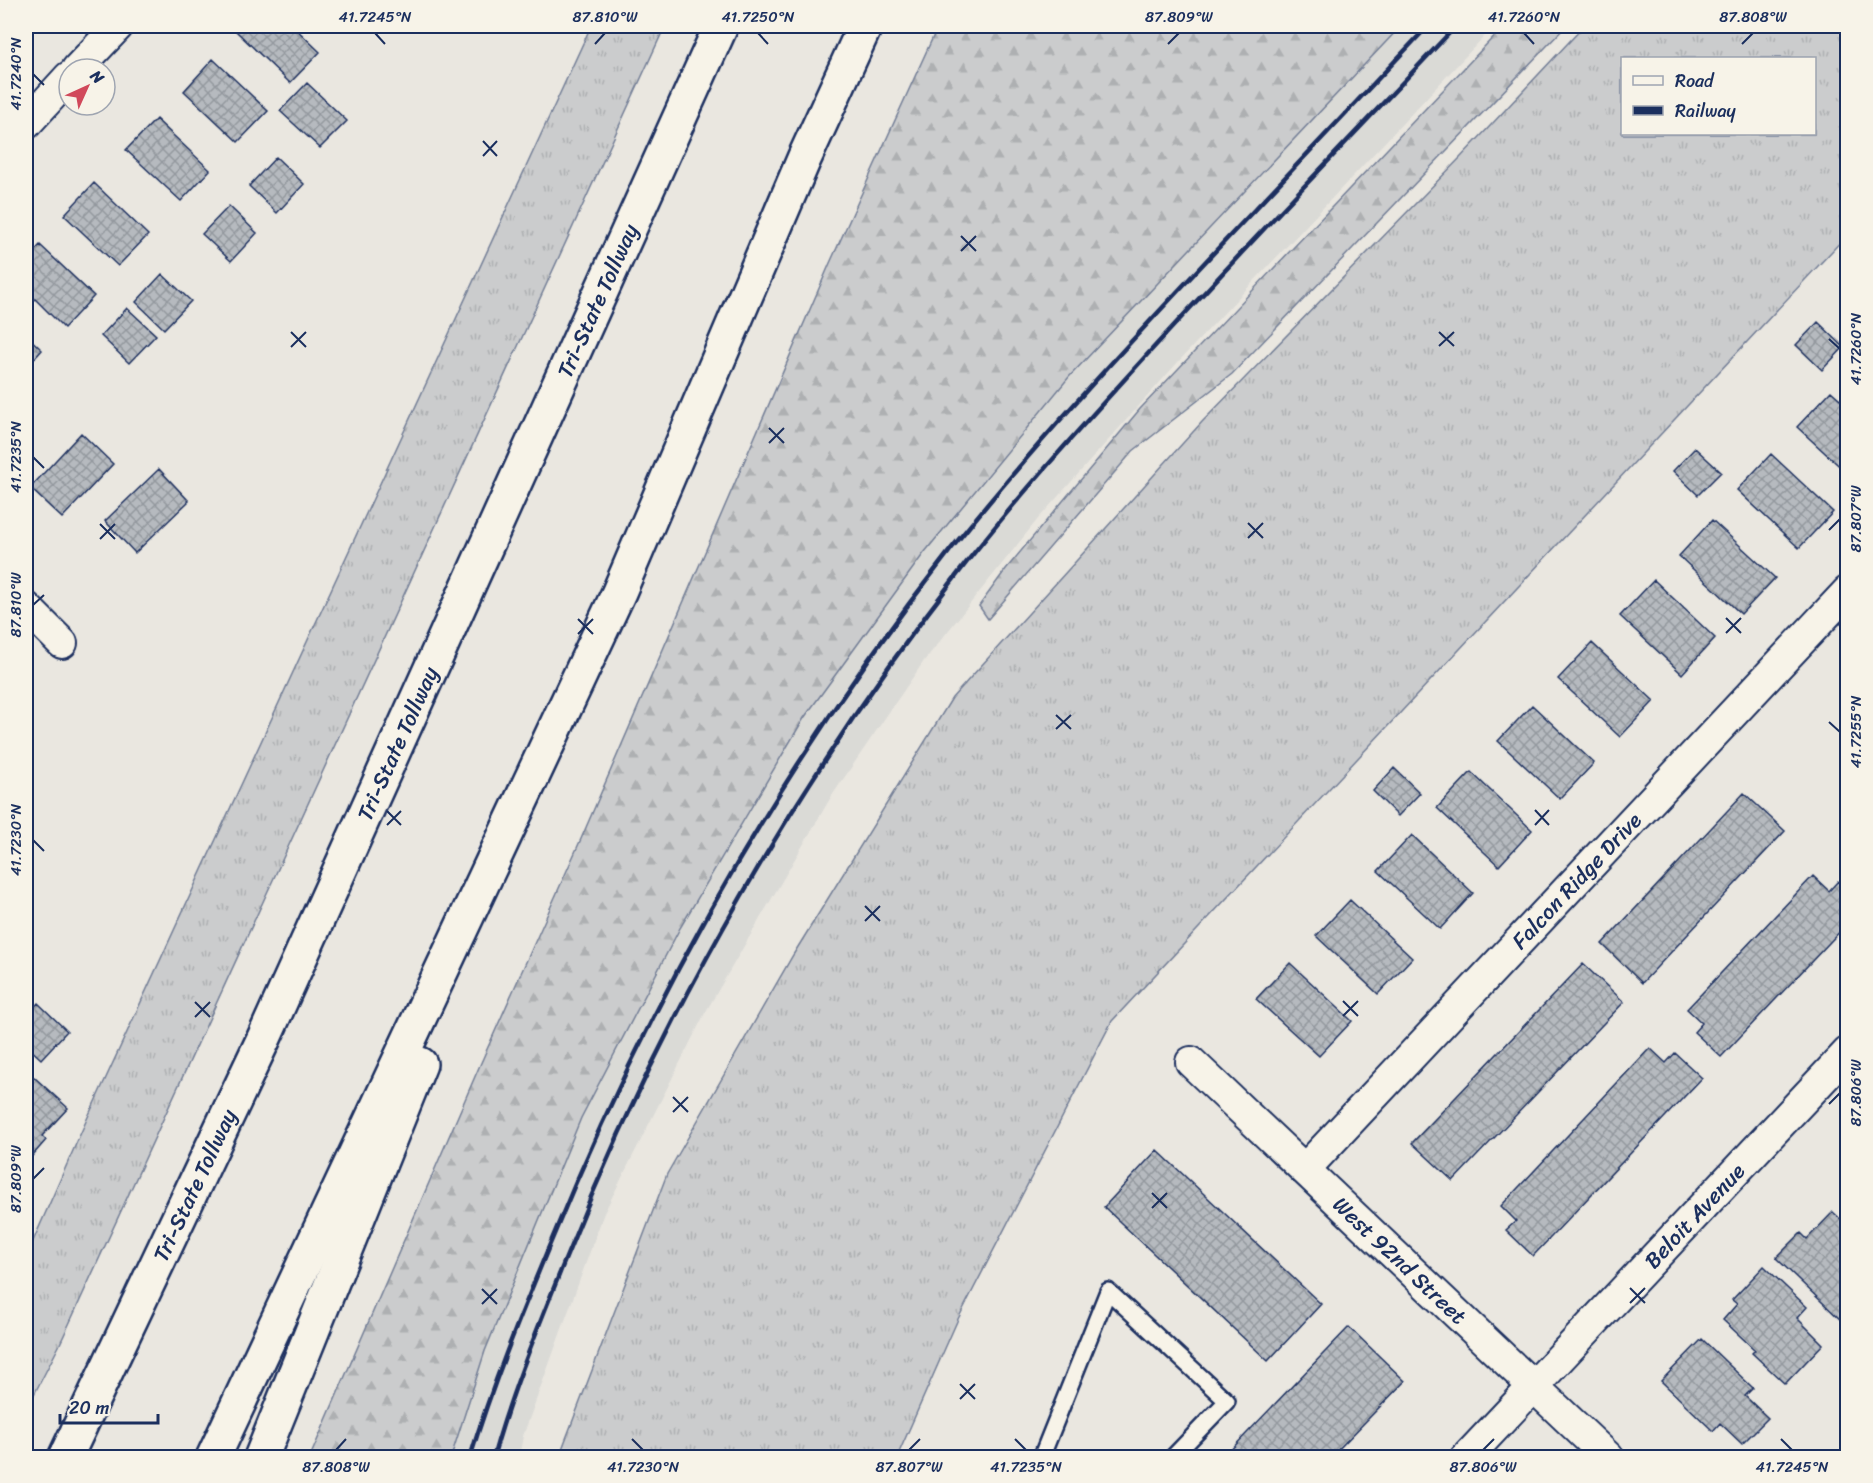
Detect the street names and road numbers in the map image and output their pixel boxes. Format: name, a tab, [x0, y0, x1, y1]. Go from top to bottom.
street label: Tri-State Tollway	[546, 217, 650, 384]
street label: Tri-State Tollway	[346, 660, 450, 827]
street label: Falcon Ridge Drive	[1502, 802, 1652, 959]
street label: Tri-State Tollway	[142, 1102, 248, 1269]
street label: Beloit Avenue	[1634, 1153, 1755, 1278]
street label: West 92nd Street	[1323, 1186, 1477, 1335]

